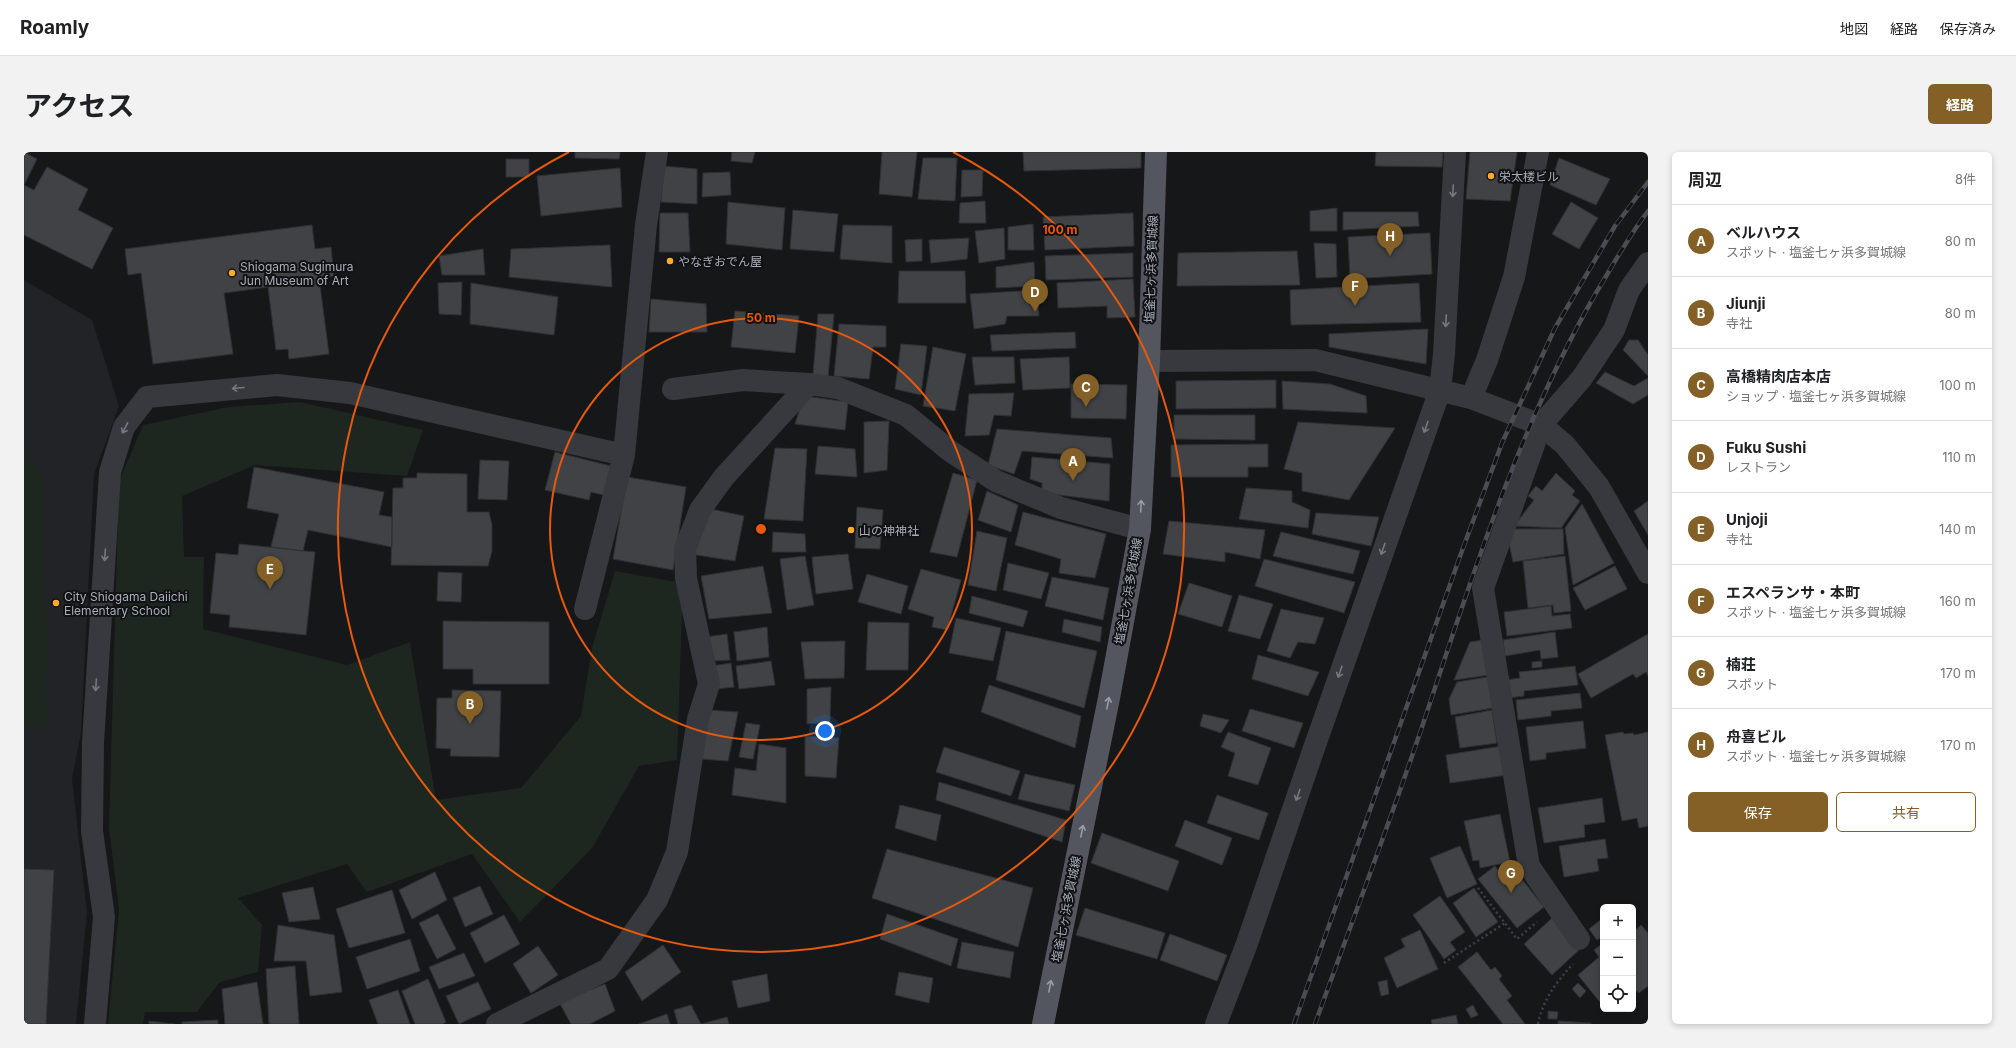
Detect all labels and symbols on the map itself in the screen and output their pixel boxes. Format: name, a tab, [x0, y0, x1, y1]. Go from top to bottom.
place label: 栄太楼ビル	[1499, 169, 1559, 184]
marker: 栄太楼ビル	[1486, 171, 1496, 181]
one-way arrow	[1449, 184, 1456, 197]
street label: 塩釜七ヶ浜多賀城線	[1142, 215, 1160, 323]
text: 100 m	[1042, 222, 1078, 237]
pin: H	[1377, 223, 1403, 256]
place label: やなぎおでん屋	[678, 254, 762, 269]
marker: やなぎおでん屋	[665, 256, 675, 266]
place label: Shiogama Sugimura Jun Museum of Art	[240, 259, 354, 288]
marker: Shiogama Sugimura Jun Museum of Art	[227, 268, 237, 278]
pin: F	[1342, 273, 1368, 306]
pin: D	[1022, 279, 1048, 312]
text: 50 m	[746, 310, 776, 325]
one-way arrow	[1442, 314, 1450, 327]
pin: C	[1073, 374, 1099, 407]
one-way arrow	[232, 385, 245, 392]
one-way arrow	[1422, 420, 1429, 433]
one-way arrow	[121, 421, 128, 433]
pin: A	[1060, 448, 1086, 481]
one-way arrow	[1137, 500, 1144, 513]
centre of rings	[754, 522, 768, 536]
place label: 山の神神社	[859, 523, 919, 538]
marker: 山の神神社	[846, 525, 856, 535]
street label: 塩釜七ヶ浜多賀城線	[1111, 537, 1145, 645]
one-way arrow	[1379, 543, 1386, 556]
one-way arrow	[101, 548, 108, 561]
pin: E	[257, 556, 283, 589]
place label: City Shiogama Daiichi Elementary School	[64, 589, 188, 618]
marker: City Shiogama Daiichi Elementary School	[51, 598, 61, 608]
one-way arrow	[1336, 665, 1343, 678]
one-way arrow	[93, 678, 100, 691]
pin: B	[457, 691, 483, 724]
one-way arrow	[1104, 697, 1112, 710]
your location	[815, 721, 835, 741]
one-way arrow	[1293, 789, 1301, 801]
one-way arrow	[1078, 825, 1086, 838]
street label: 塩釜七ヶ浜多賀城線	[1048, 855, 1084, 963]
pin: G	[1498, 860, 1524, 893]
one-way arrow	[1047, 980, 1055, 993]

